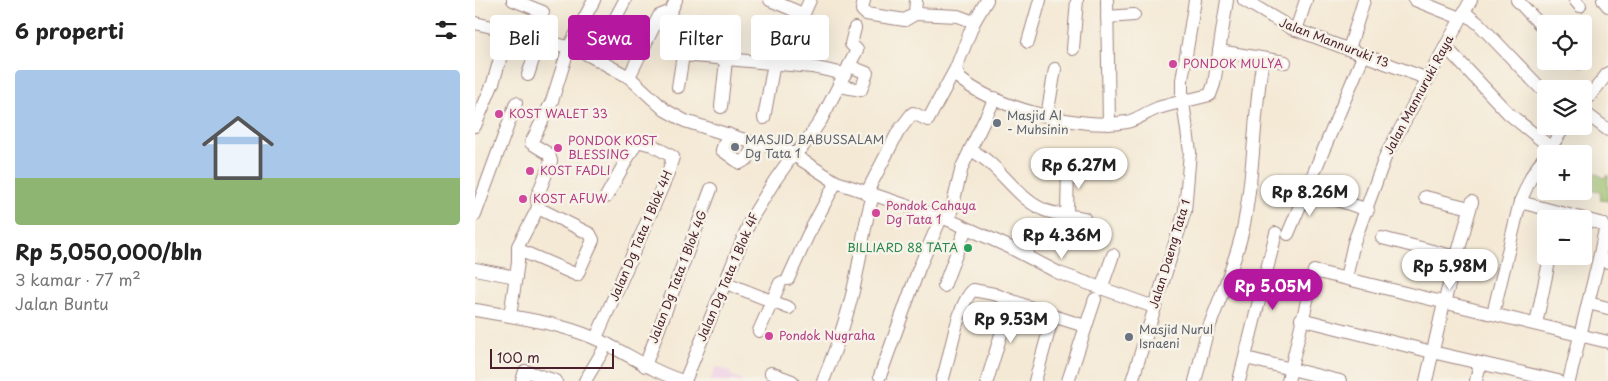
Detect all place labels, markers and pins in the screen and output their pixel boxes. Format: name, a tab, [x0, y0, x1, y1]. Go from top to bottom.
place label: PONDOK MULYA	[1183, 54, 1283, 72]
marker: PONDOK MULYA	[1167, 58, 1179, 70]
place label: KOST WALET 33	[509, 104, 608, 122]
place label: Masjid Al - Muhsinin	[1007, 106, 1068, 138]
marker: KOST WALET 33	[493, 108, 505, 120]
marker: Masjid Al - Muhsinin	[991, 117, 1003, 129]
place label: MASJID BABUSSALAM Dg Tata 1	[745, 130, 884, 162]
place label: PONDOK KOST BLESSING	[568, 131, 658, 163]
marker: MASJID BABUSSALAM Dg Tata 1	[729, 141, 741, 153]
marker: PONDOK KOST BLESSING	[552, 142, 564, 154]
pin: Rp 6.27M	[1027, 148, 1131, 190]
place label: KOST FADLI	[540, 161, 610, 179]
marker: KOST FADLI	[524, 165, 536, 177]
pin: Rp 8.26M	[1258, 174, 1362, 217]
place label: KOST AFUW	[533, 189, 608, 207]
marker: KOST AFUW	[517, 193, 529, 205]
place label: Pondok Cahaya Dg Tata 1	[886, 196, 977, 228]
marker: Pondok Cahaya Dg Tata 1	[870, 207, 882, 219]
pin: Rp 4.36M	[1010, 218, 1114, 260]
place label: BILLIARD 88 TATA	[847, 238, 958, 256]
marker: BILLIARD 88 TATA	[962, 242, 974, 254]
pin: Rp 5.98M	[1398, 248, 1502, 291]
pin: Rp 5.05M	[1221, 268, 1325, 311]
pin: Rp 9.53M	[959, 302, 1063, 344]
place label: Masjid Nurul Isnaeni	[1139, 320, 1213, 352]
place label: Pondok Nugraha	[779, 326, 876, 344]
marker: Pondok Nugraha	[763, 330, 775, 342]
marker: Masjid Nurul Isnaeni	[1123, 331, 1135, 343]

